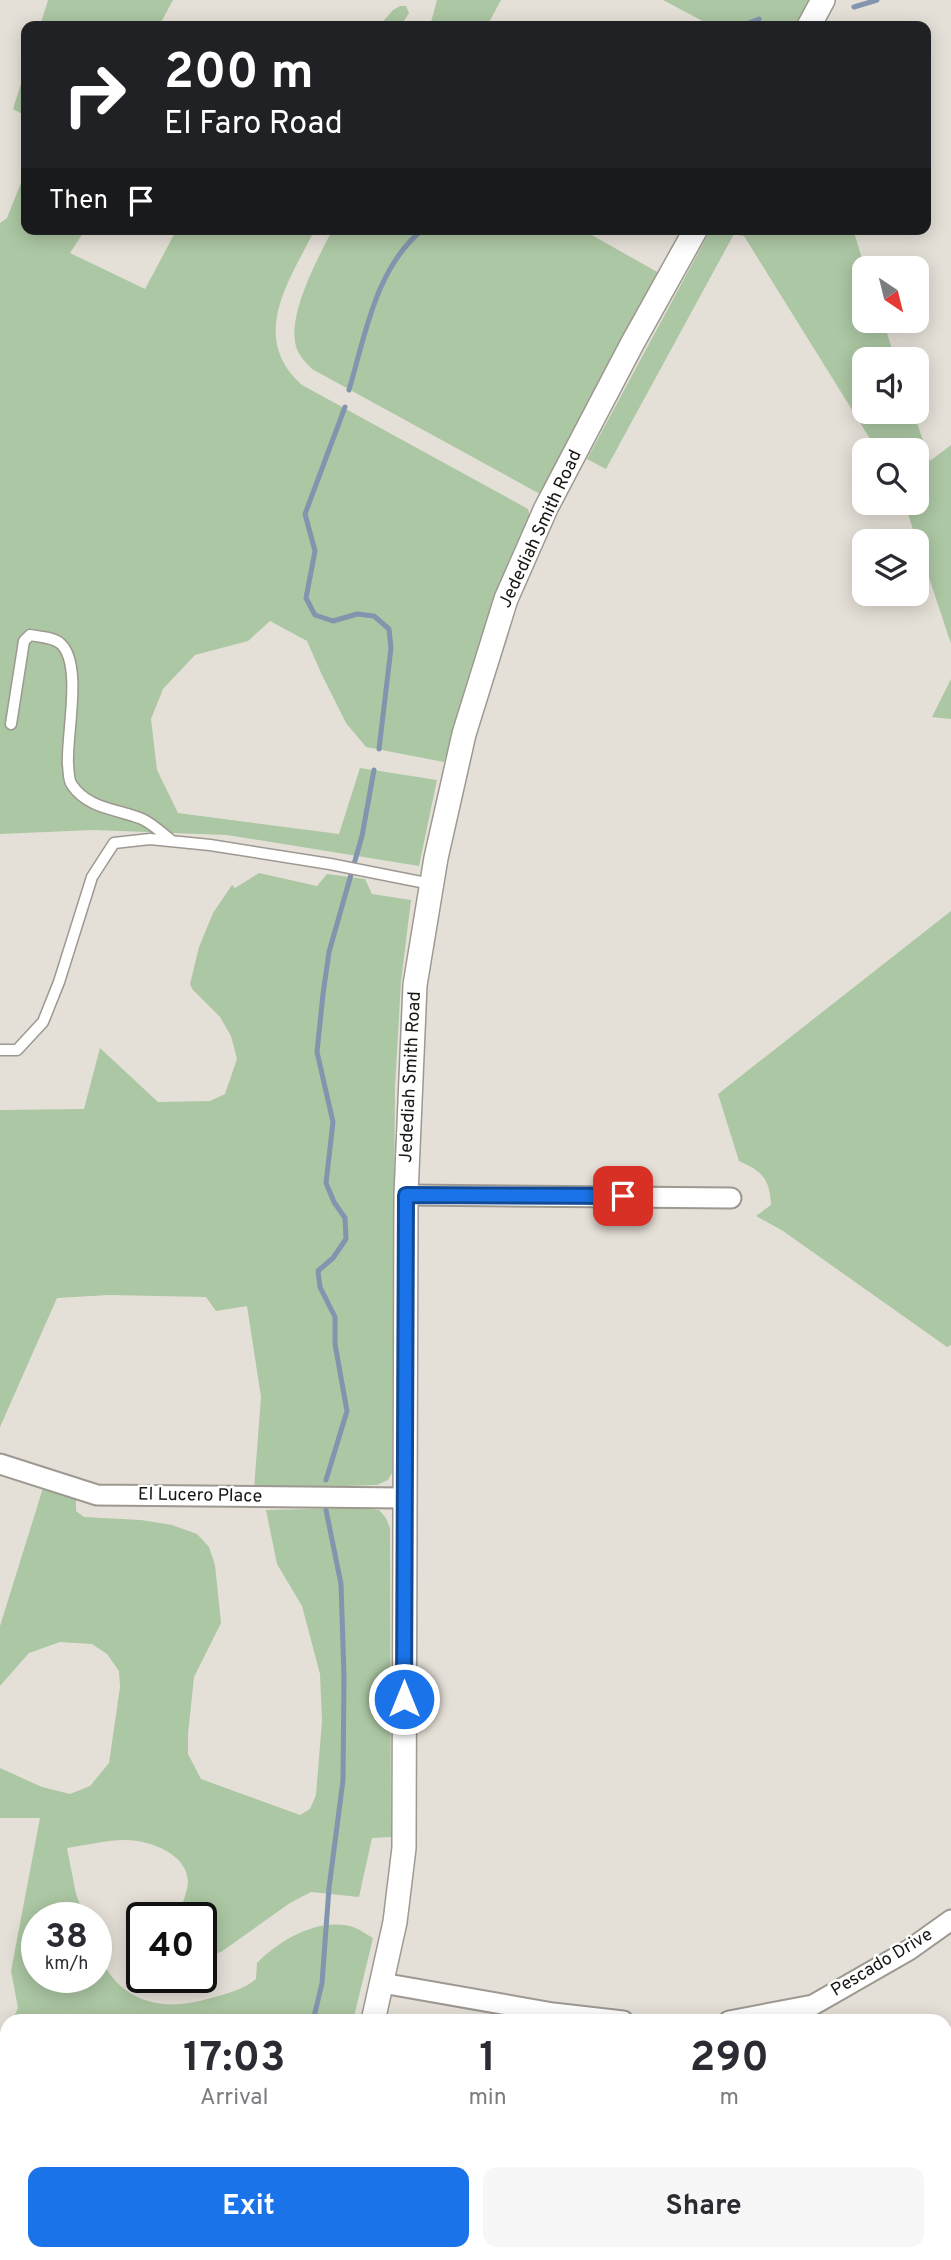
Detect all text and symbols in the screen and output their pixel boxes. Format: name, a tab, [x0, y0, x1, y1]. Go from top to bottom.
text: 200 m	[164, 44, 314, 106]
icon: right	[49, 49, 140, 140]
text: El Faro Road	[164, 105, 343, 145]
icon: arrive	[122, 182, 160, 220]
text: Then	[49, 185, 108, 218]
north arrow	[852, 256, 929, 332]
map controls	[852, 256, 929, 606]
button: sound	[852, 347, 929, 424]
button: search	[852, 438, 929, 515]
street label: Jedediah Smith Road	[494, 446, 588, 612]
button: layers	[852, 529, 929, 606]
street label: Jedediah Smith Road	[395, 991, 427, 1163]
pin	[593, 1166, 653, 1226]
icon: arrive	[604, 1177, 642, 1215]
street label: El Lucero Place	[138, 1483, 262, 1509]
position arrow	[367, 1662, 441, 1736]
speed limit sign: 40	[126, 1902, 217, 1993]
text: 38	[45, 1916, 88, 1960]
street label: Pescado Drive	[827, 1924, 937, 2002]
text: km/h	[45, 1953, 88, 1976]
text: 17:03	[183, 2033, 285, 2086]
text: 1	[479, 2033, 496, 2086]
text: 290	[690, 2033, 769, 2086]
text: Arrival	[200, 2084, 268, 2113]
text: min	[468, 2084, 507, 2113]
text: m	[720, 2084, 739, 2113]
button: Exit	[28, 2167, 469, 2247]
button: Share	[483, 2167, 924, 2247]

